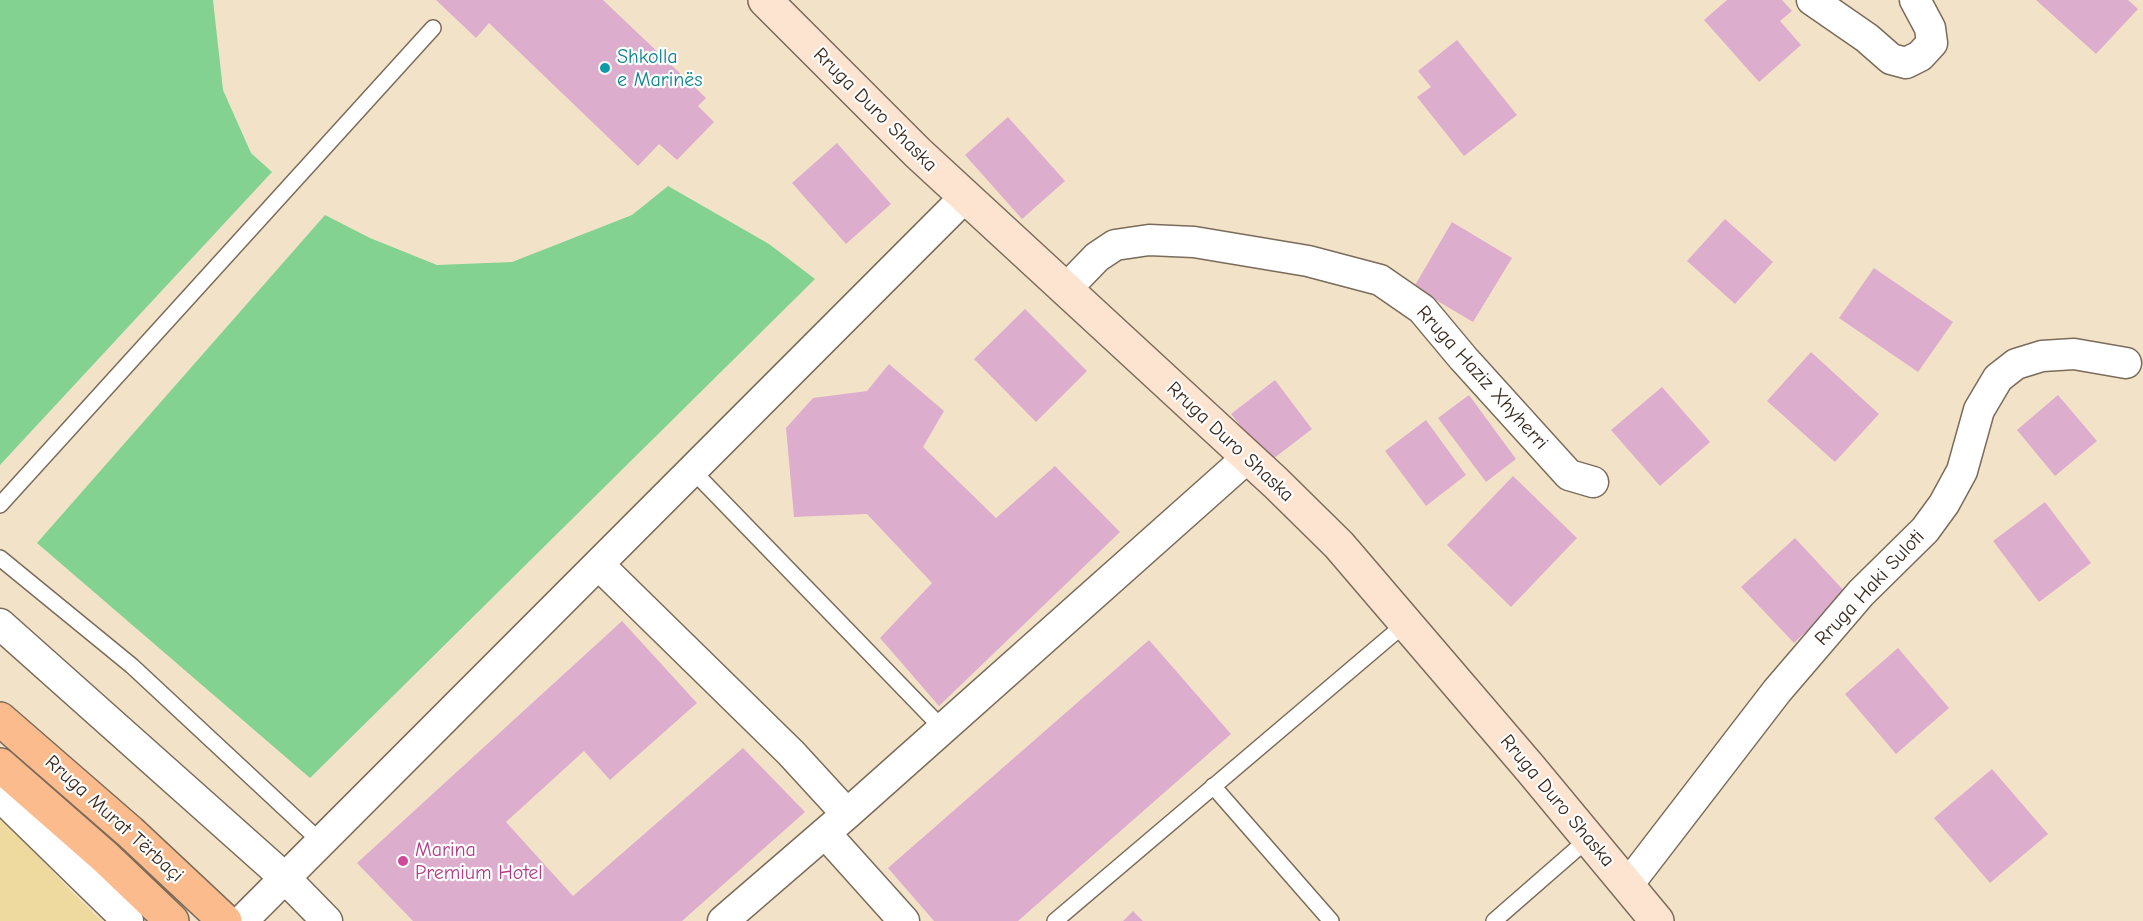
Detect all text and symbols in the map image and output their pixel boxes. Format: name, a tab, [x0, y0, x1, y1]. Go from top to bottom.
street label: Rruga Duro Shaska	[808, 43, 942, 177]
place label: Shkolla e Marinës	[617, 45, 703, 92]
marker: Shkolla e Marinës	[598, 61, 612, 75]
street label: Rruga Haziz Xhyherri	[1411, 301, 1553, 455]
street label: Rruga Duro Shaska	[1161, 377, 1299, 507]
street label: Rruga Haki Suloti	[1810, 525, 1930, 651]
street label: Rruga Duro Shaska	[1495, 730, 1619, 872]
street label: Rruga Murat Tërbaçi	[40, 750, 188, 888]
place label: Marina Premium Hotel	[415, 838, 543, 885]
marker: Marina Premium Hotel	[396, 854, 410, 868]

